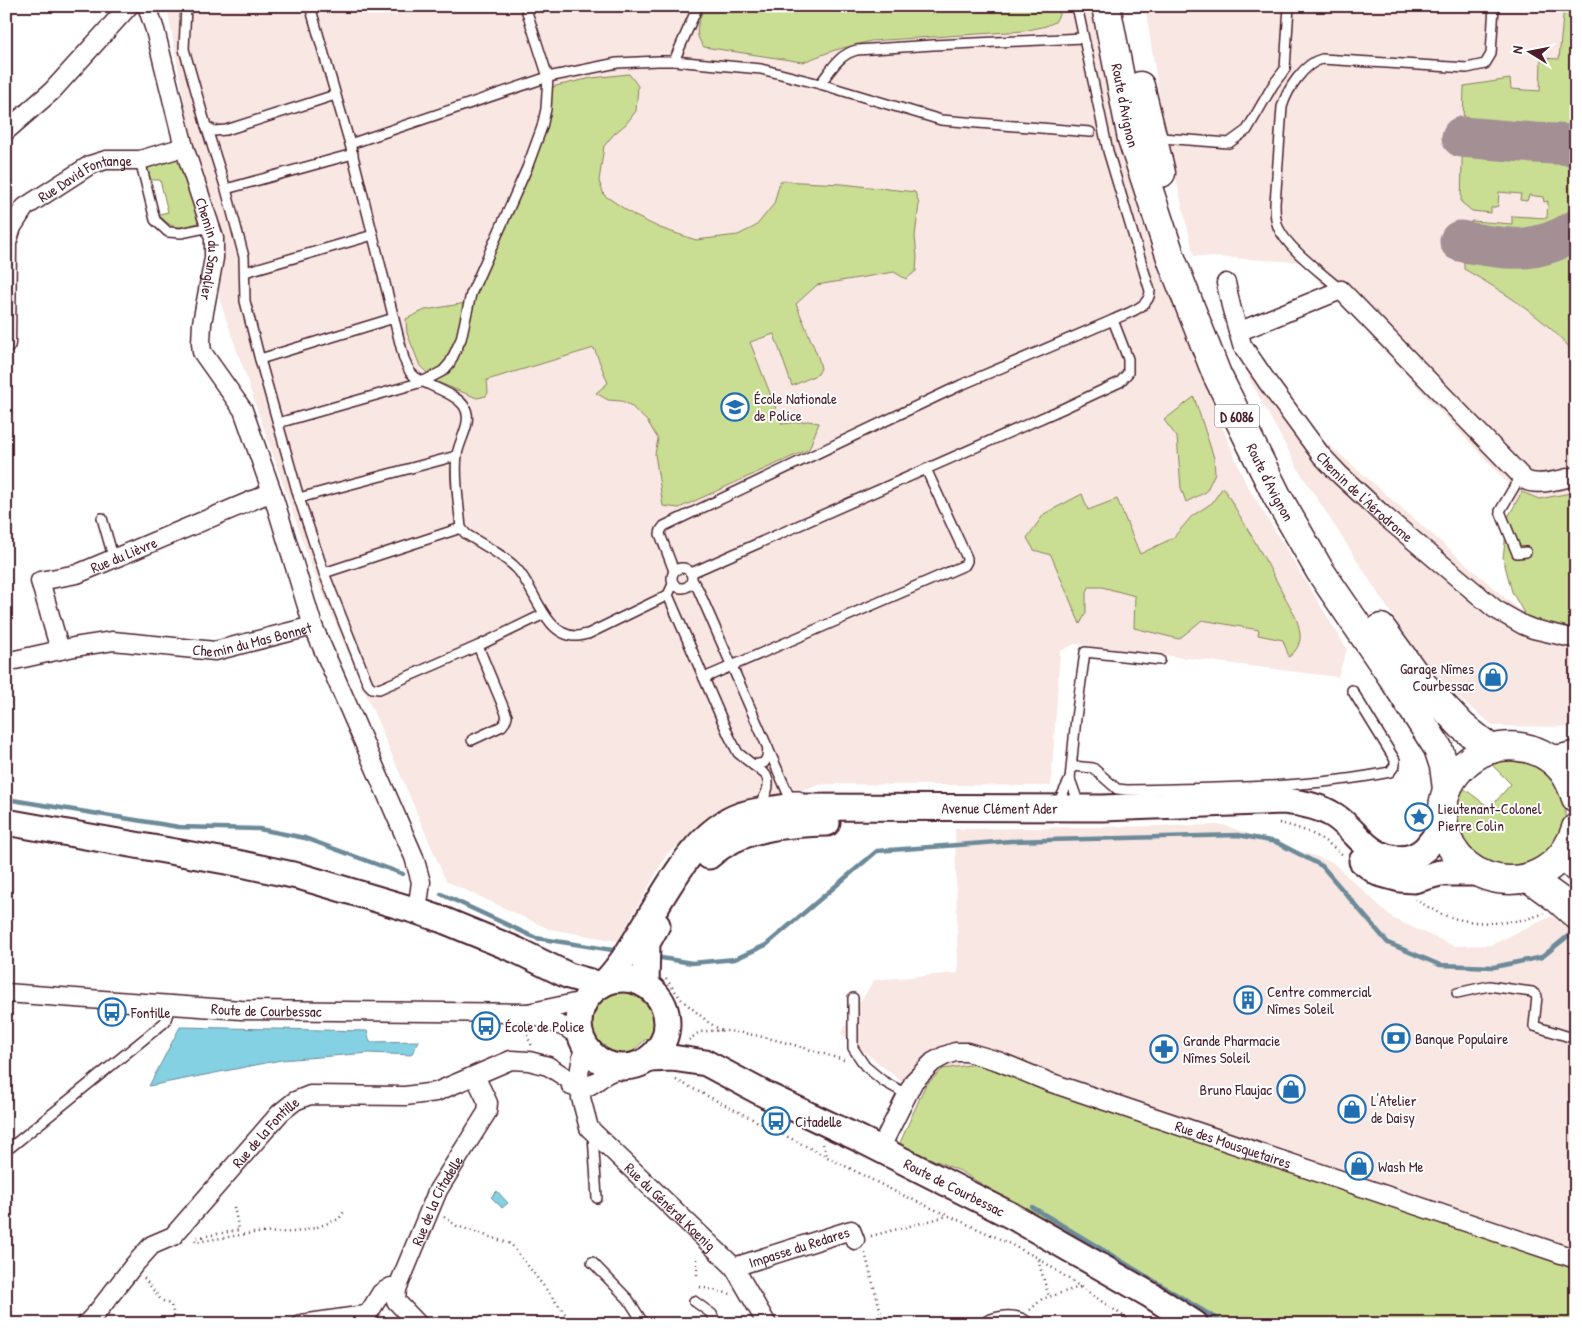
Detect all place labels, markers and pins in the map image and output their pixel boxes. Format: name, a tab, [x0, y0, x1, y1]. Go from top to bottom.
place label: École Nationale de Police	[754, 388, 837, 426]
school or university icon: École Nationale de Police	[720, 392, 750, 422]
place label: Garage Nîmes Courbessac	[1400, 658, 1474, 696]
shop icon: Garage Nîmes Courbessac	[1478, 662, 1508, 692]
place label: Lieutenant-Colonel Pierre Colin	[1438, 798, 1542, 836]
place icon: Lieutenant-Colonel Pierre Colin	[1404, 802, 1434, 832]
place label: Centre commercial Nîmes Soleil	[1267, 981, 1371, 1019]
building icon: Centre commercial Nîmes Soleil	[1233, 985, 1263, 1015]
bus stop icon: Fontille	[97, 997, 127, 1027]
place label: Fontille	[130, 1002, 170, 1023]
bus stop icon: École de Police	[471, 1011, 501, 1041]
place label: École de Police	[505, 1016, 585, 1037]
bank icon: Banque Populaire	[1381, 1023, 1411, 1053]
place label: Banque Populaire	[1415, 1028, 1508, 1049]
place label: Grande Pharmacie Nîmes Soleil	[1183, 1030, 1280, 1068]
pharmacy icon: Grande Pharmacie Nîmes Soleil	[1149, 1034, 1179, 1064]
shop icon: Bruno Flaujac	[1276, 1074, 1306, 1104]
place label: Bruno Flaujac	[1200, 1079, 1272, 1100]
place label: L'Atelier de Daisy	[1371, 1090, 1417, 1128]
shop icon: L'Atelier de Daisy	[1337, 1094, 1367, 1124]
bus stop icon: Citadelle	[761, 1106, 791, 1136]
place label: Citadelle	[795, 1111, 842, 1132]
shop icon: Wash Me	[1344, 1151, 1374, 1181]
place label: Wash Me	[1378, 1156, 1424, 1177]

